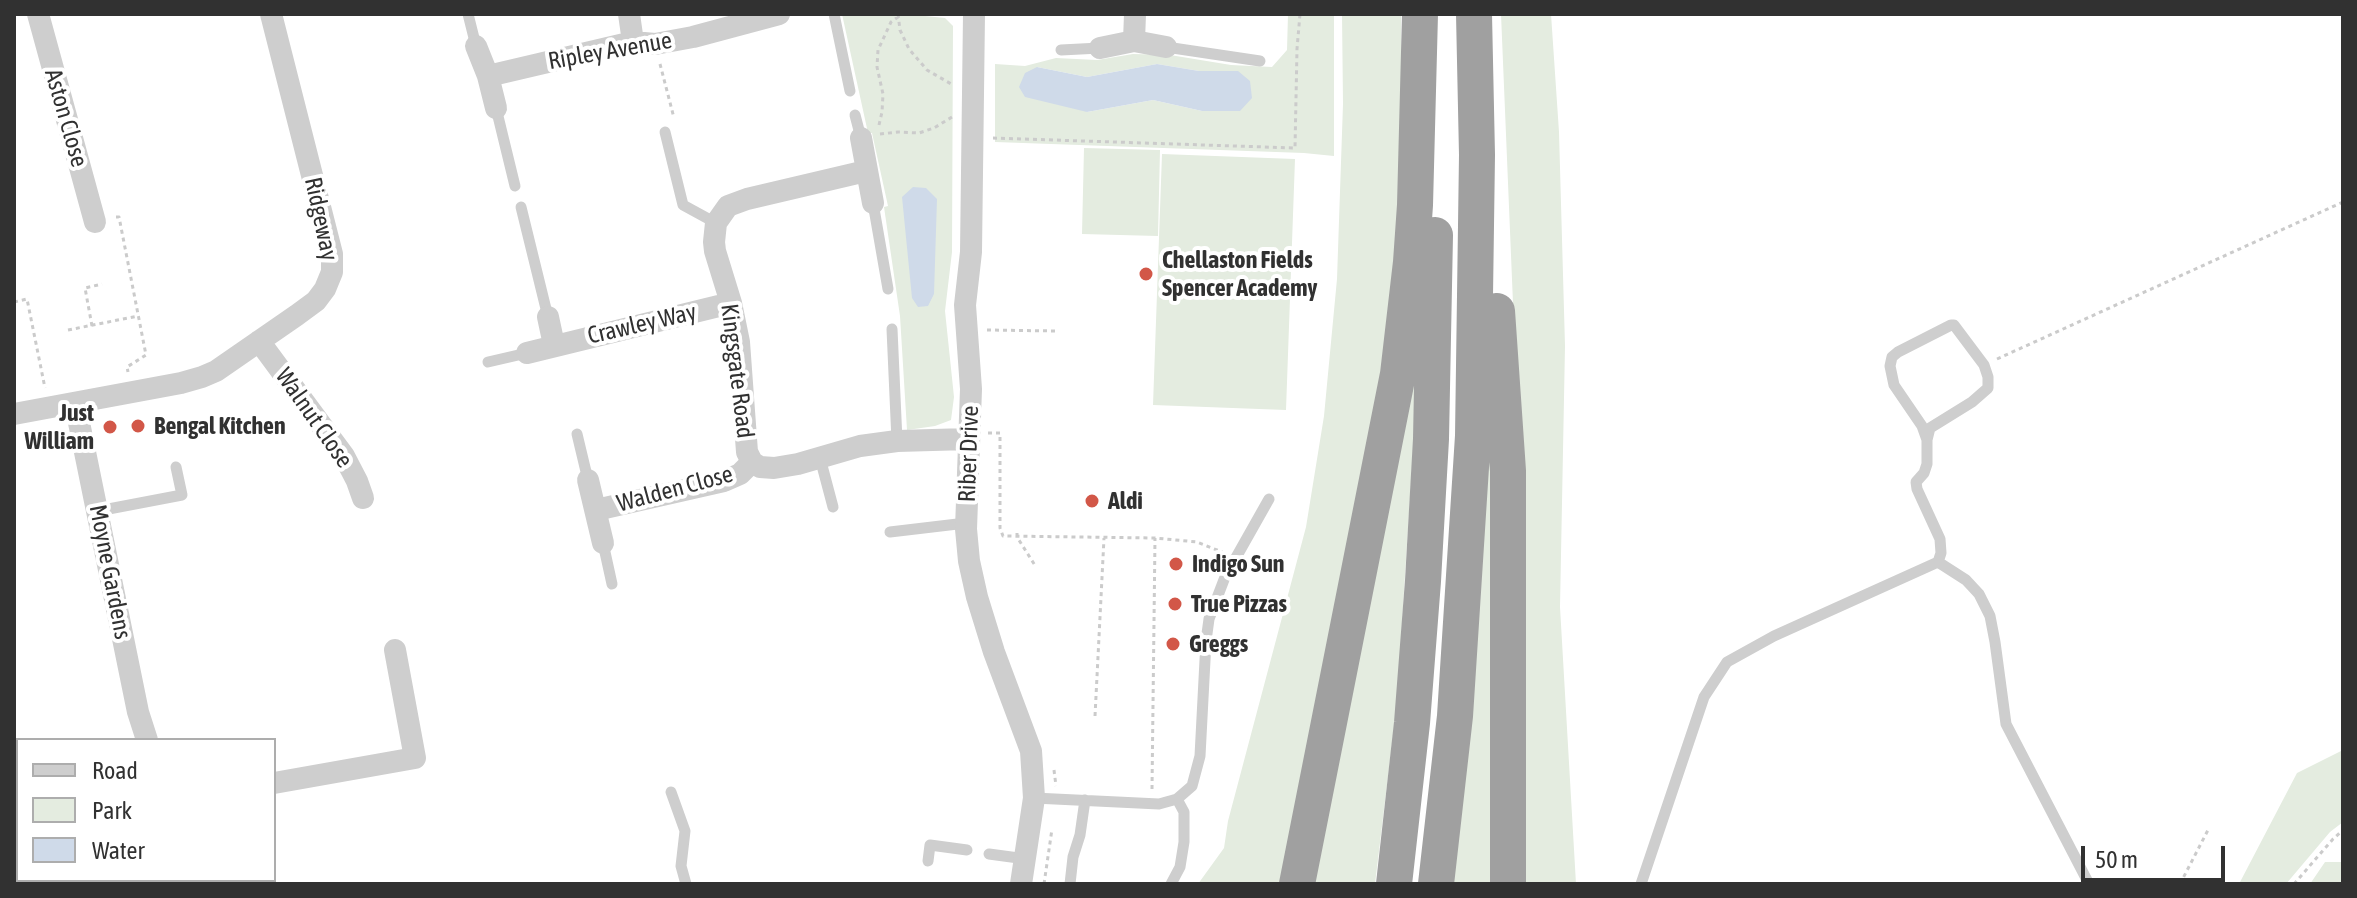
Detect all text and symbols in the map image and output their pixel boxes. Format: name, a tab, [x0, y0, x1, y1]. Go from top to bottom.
street label: Ripley Avenue	[546, 26, 674, 76]
street label: Aston Close	[38, 66, 94, 170]
street label: Ridgeway	[298, 175, 344, 263]
place label: Chellaston Fields Spencer Academy	[1162, 246, 1317, 302]
marker: Chellaston Fields Spencer Academy	[1137, 265, 1155, 283]
street label: Crawley Way	[585, 298, 699, 350]
street label: Kingsgate Road	[714, 302, 760, 440]
street label: Walnut Close	[269, 363, 359, 473]
place label: Just William	[24, 399, 94, 455]
street label: Riber Drive	[953, 405, 985, 503]
place label: Bengal Kitchen	[154, 412, 286, 440]
marker: Bengal Kitchen	[129, 417, 147, 435]
marker: Just William	[101, 418, 119, 436]
street label: Walden Close	[614, 460, 736, 518]
place label: Aldi	[1108, 487, 1143, 515]
marker: Aldi	[1083, 492, 1101, 510]
street label: Moyne Gardens	[83, 502, 137, 642]
place label: Indigo Sun	[1192, 550, 1284, 578]
marker: Indigo Sun	[1167, 555, 1185, 573]
place label: True Pizzas	[1191, 590, 1287, 618]
marker: True Pizzas	[1166, 595, 1184, 613]
place label: Greggs	[1189, 630, 1248, 658]
marker: Greggs	[1164, 635, 1182, 653]
legend	[16, 738, 276, 882]
text: Road	[92, 757, 138, 784]
text: Park	[92, 797, 132, 824]
scale bar	[2085, 830, 2229, 880]
text: Water	[92, 837, 145, 864]
text: 50 m	[2095, 846, 2138, 873]

